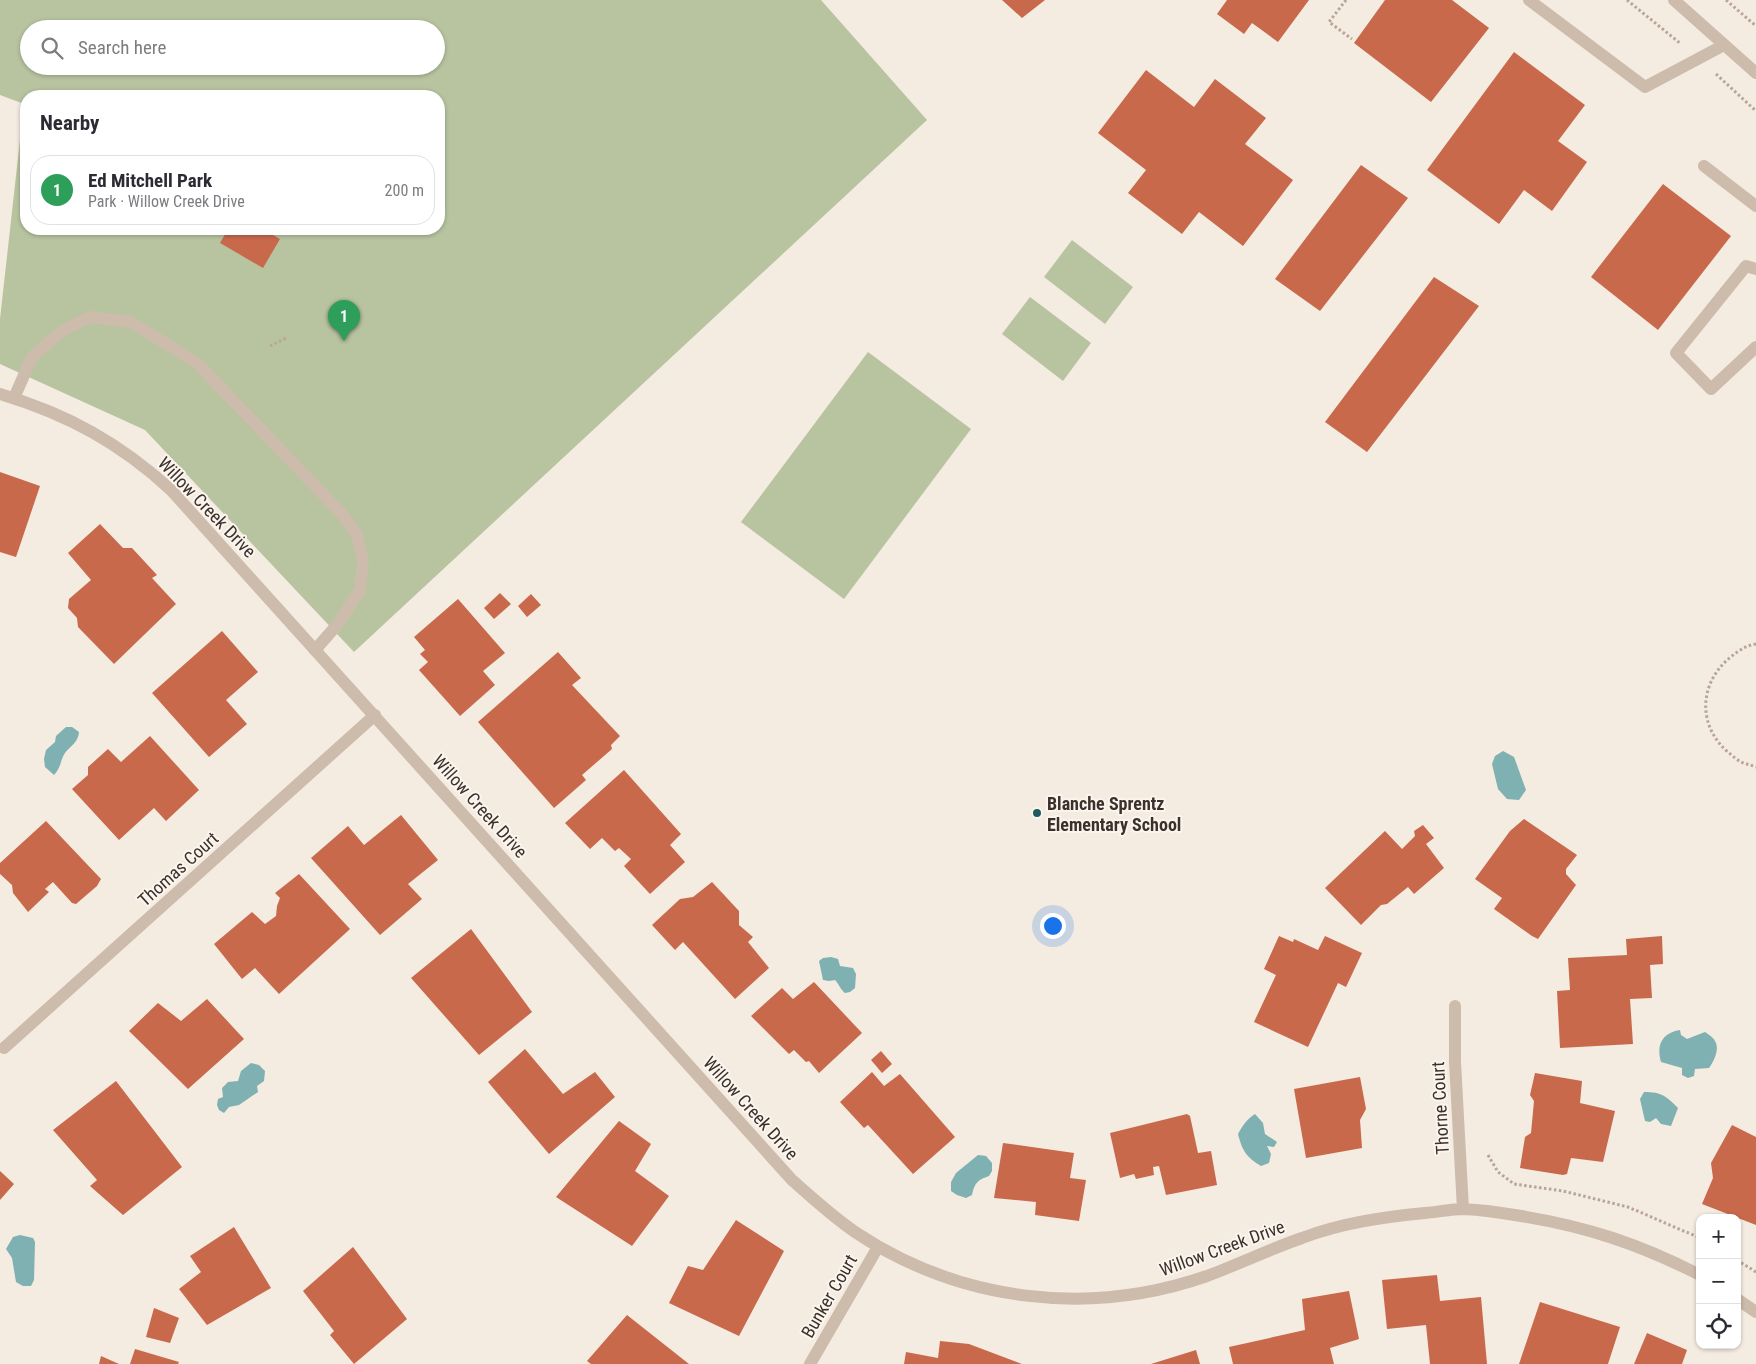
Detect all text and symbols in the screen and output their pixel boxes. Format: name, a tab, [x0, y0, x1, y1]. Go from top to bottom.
search box	[20, 20, 445, 75]
icon: search	[38, 34, 66, 62]
text: Search here	[78, 36, 166, 59]
text: Nearby	[40, 111, 99, 135]
text: Ed Mitchell Park	[88, 169, 212, 192]
text: 1	[53, 181, 61, 200]
text: 200 m	[385, 181, 424, 200]
text: Park · Willow Creek Drive	[88, 192, 245, 211]
pin: 1	[328, 300, 360, 341]
street label: Willow Creek Drive	[154, 452, 260, 562]
street label: Willow Creek Drive	[428, 750, 532, 862]
place label: Blanche Sprentz Elementary School	[1047, 793, 1181, 835]
marker: Blanche Sprentz Elementary School	[1031, 807, 1043, 819]
street label: Thomas Court	[134, 827, 222, 911]
your location	[1040, 913, 1066, 939]
street label: Willow Creek Drive	[699, 1052, 803, 1164]
street label: Thorne Court	[1427, 1061, 1453, 1155]
map controls	[1696, 1214, 1741, 1349]
button: +	[1696, 1214, 1741, 1259]
street label: Willow Creek Drive	[1157, 1216, 1287, 1280]
street label: Bunker Court	[797, 1251, 861, 1341]
button: −	[1696, 1259, 1741, 1304]
button: locate	[1696, 1304, 1741, 1349]

